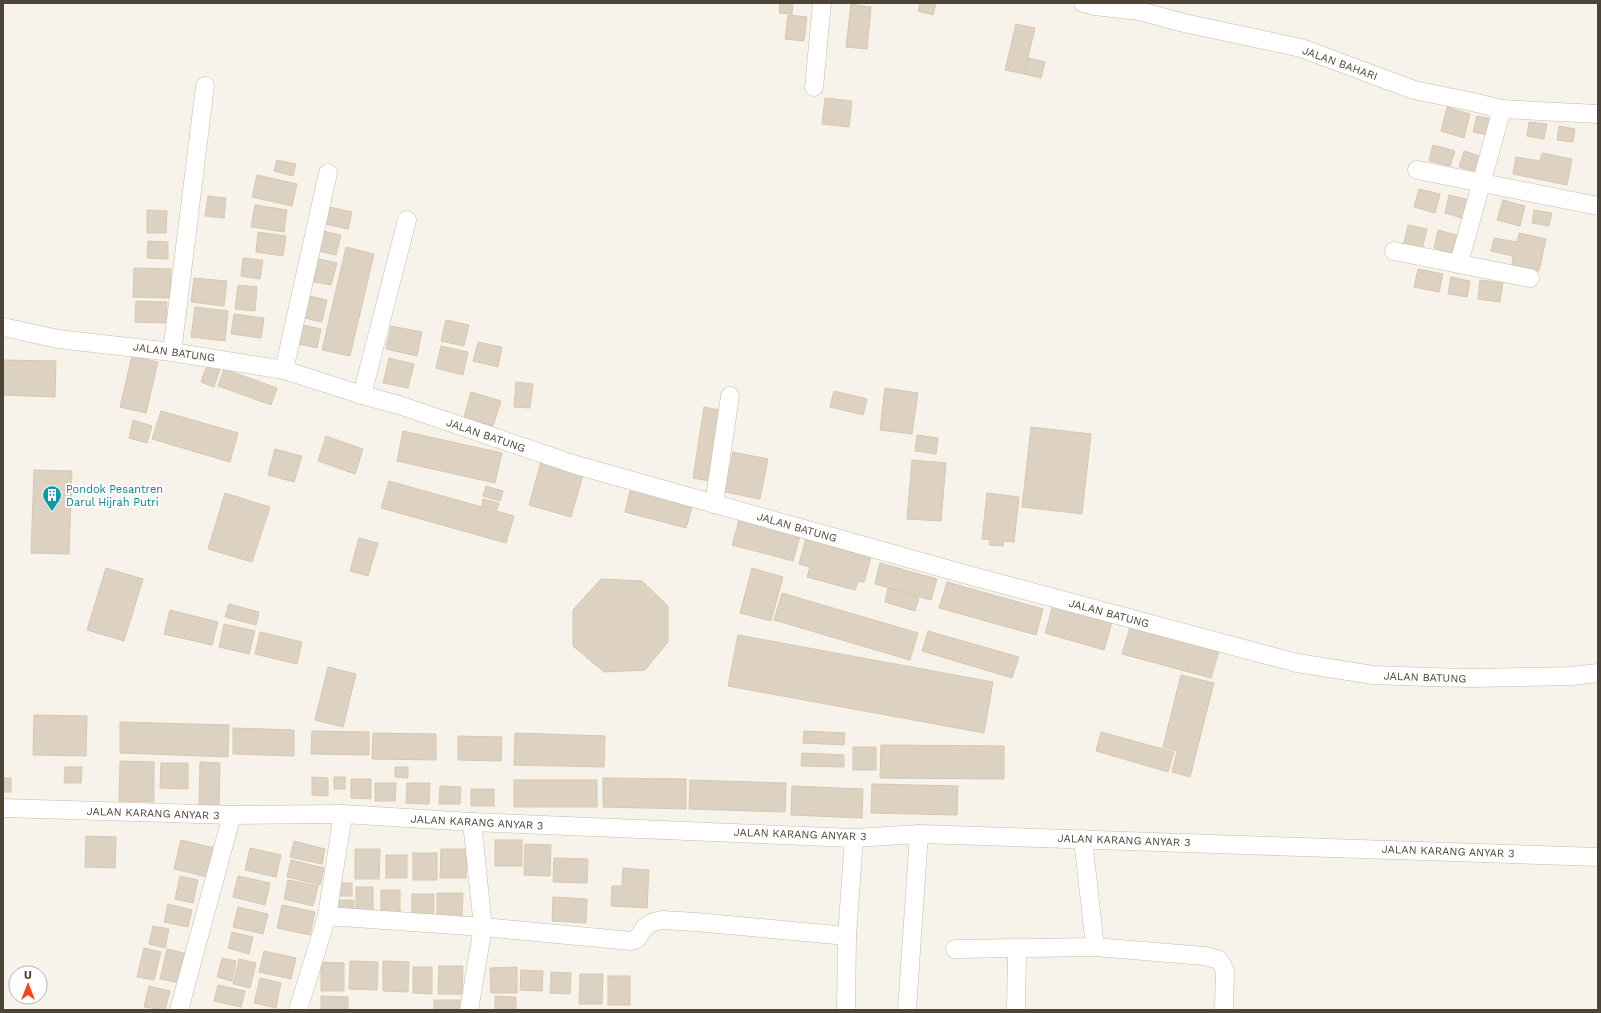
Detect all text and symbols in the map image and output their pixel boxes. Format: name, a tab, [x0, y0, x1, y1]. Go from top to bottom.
street label: JALAN BAHARI	[1300, 44, 1379, 83]
street label: JALAN BATUNG	[132, 340, 216, 365]
street label: JALAN BATUNG	[445, 416, 527, 455]
place label: Pondok Pesantren Darul Hijrah Putri	[66, 483, 163, 509]
building icon: Pondok Pesantren Darul Hijrah Putri	[41, 484, 63, 512]
street label: JALAN BATUNG	[755, 510, 838, 545]
street label: JALAN BATUNG	[1067, 596, 1151, 630]
street label: JALAN BATUNG	[1383, 670, 1467, 685]
street label: JALAN KARANG ANYAR 3	[86, 805, 220, 822]
street label: JALAN KARANG ANYAR 3	[410, 813, 544, 832]
street label: JALAN KARANG ANYAR 3	[733, 826, 867, 843]
street label: JALAN KARANG ANYAR 3	[1057, 832, 1191, 849]
street label: JALAN KARANG ANYAR 3	[1381, 843, 1515, 860]
north arrow	[8, 965, 48, 1005]
text: U	[24, 969, 32, 982]

